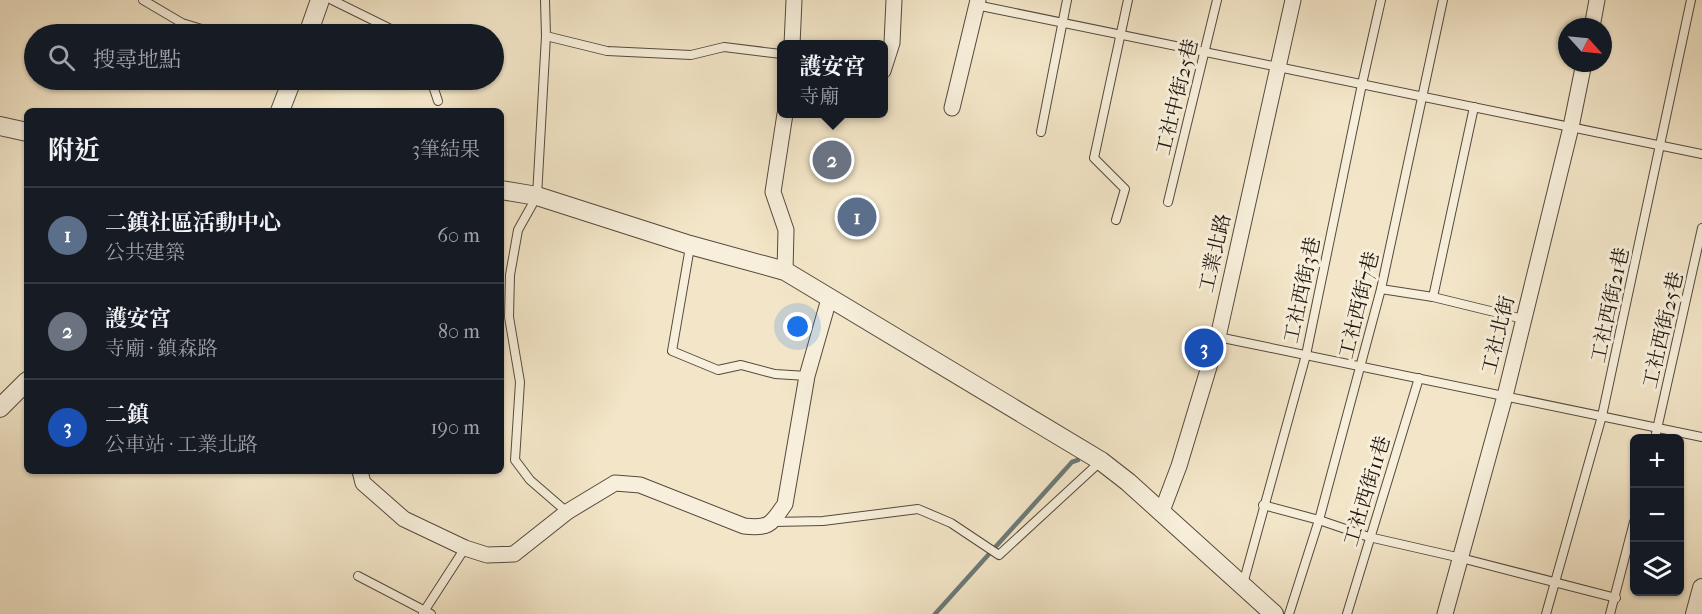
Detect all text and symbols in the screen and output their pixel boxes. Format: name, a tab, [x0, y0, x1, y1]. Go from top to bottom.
north arrow	[1558, 18, 1612, 72]
search box	[24, 24, 504, 90]
street label: 工社中街25巷	[1151, 37, 1203, 157]
popup	[777, 40, 888, 118]
icon: search	[45, 41, 78, 74]
text: 搜尋地點	[93, 47, 181, 73]
text: 護安宮	[799, 54, 866, 80]
text: 寺廟	[799, 85, 839, 108]
text: 附近	[48, 135, 100, 166]
text: 3筆結果	[412, 138, 480, 161]
pin: 2	[812, 138, 852, 182]
pin: 1	[838, 194, 876, 240]
text: 二鎮社區活動中心	[105, 210, 281, 236]
street label: 工業北路	[1195, 211, 1235, 295]
text: 1	[64, 224, 71, 247]
text: 60 m	[437, 224, 480, 247]
street label: 工社西街3巷	[1280, 235, 1324, 345]
text: 公共建築	[105, 241, 185, 264]
street label: 工社西街21巷	[1587, 245, 1633, 365]
street label: 工社西街7巷	[1335, 249, 1383, 361]
street label: 工社西街25巷	[1638, 269, 1688, 391]
street label: 工社北街	[1477, 293, 1519, 377]
text: 護安宮	[105, 306, 171, 332]
your location	[783, 312, 812, 341]
text: 2	[62, 320, 73, 343]
text: 80 m	[438, 320, 480, 343]
pin: 3	[1184, 326, 1224, 370]
text: 寺廟 · 鎮森路	[105, 337, 218, 360]
text: 二鎮	[105, 402, 149, 428]
text: 3	[63, 416, 72, 439]
text: 190 m	[430, 416, 480, 439]
text: 公車站 · 工業北路	[105, 433, 258, 456]
street label: 工社西街11巷	[1339, 433, 1395, 549]
map controls	[1630, 434, 1684, 596]
button: +	[1630, 434, 1684, 488]
button: −	[1630, 488, 1684, 542]
button: layers	[1630, 542, 1684, 596]

